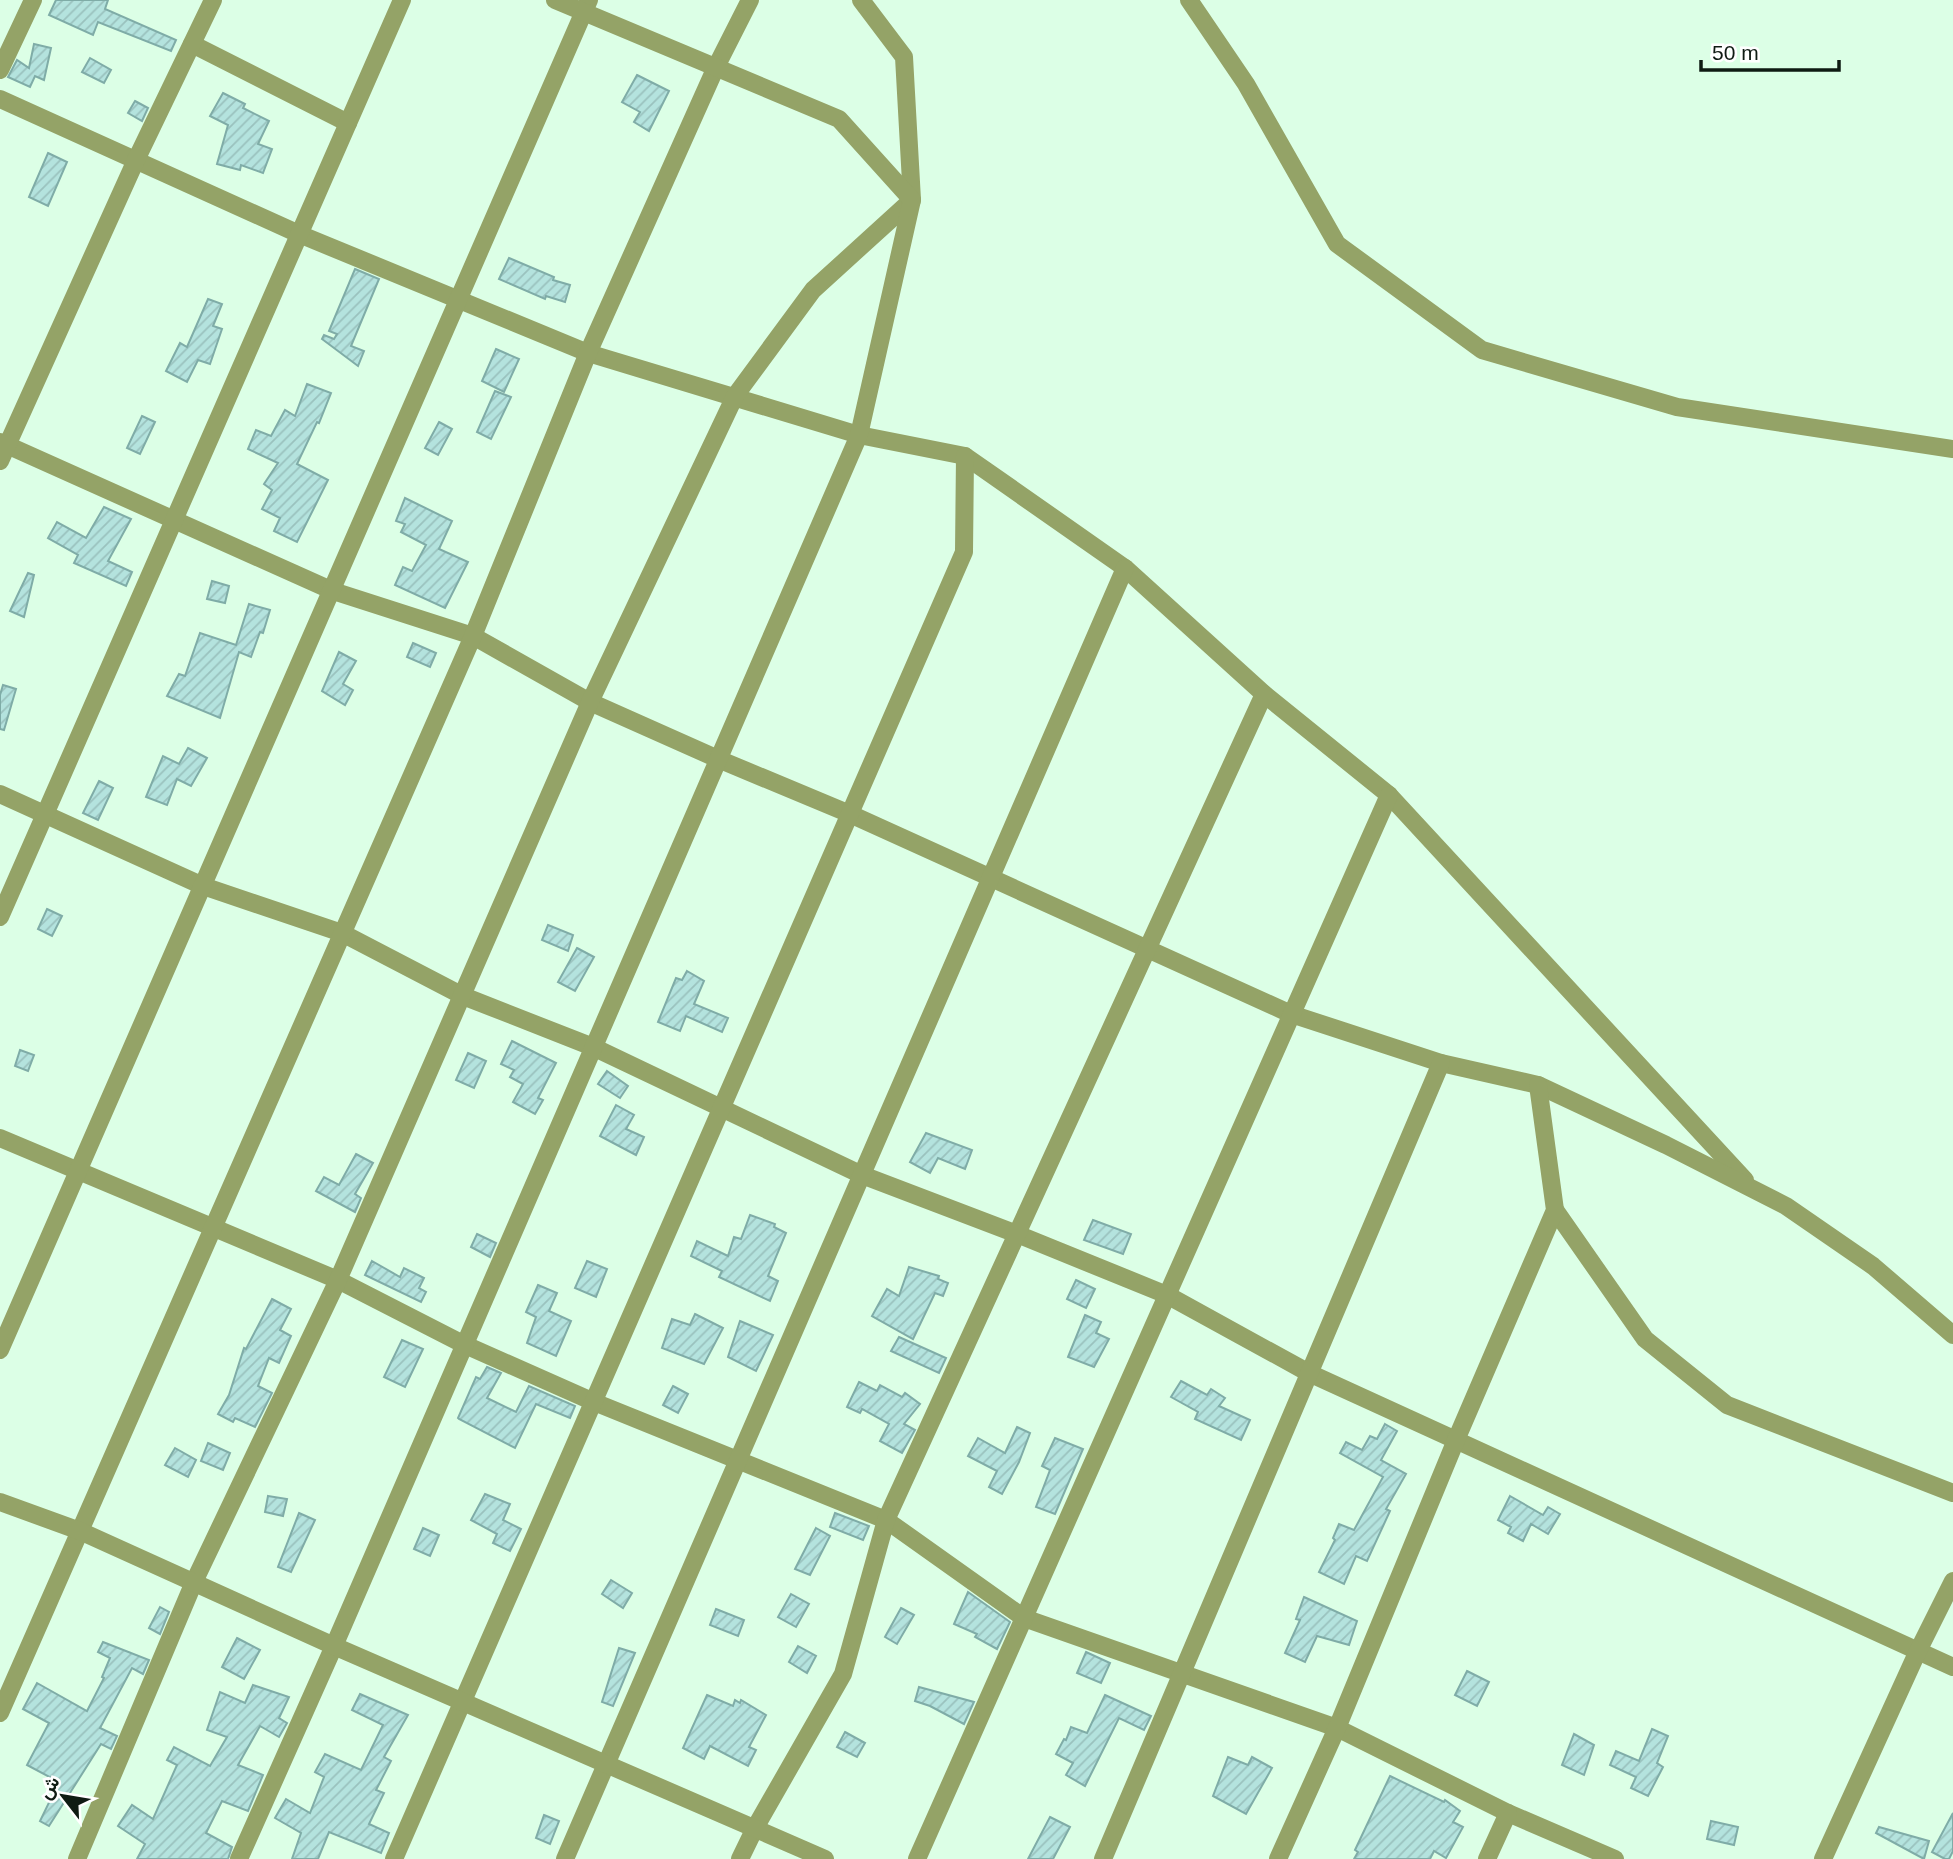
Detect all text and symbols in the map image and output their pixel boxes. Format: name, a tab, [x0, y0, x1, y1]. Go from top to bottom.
scale bar	[1701, 28, 1839, 72]
text: 50 m	[1712, 41, 1759, 64]
north arrow	[28, 1761, 98, 1831]
text: ش	[34, 1772, 65, 1803]

